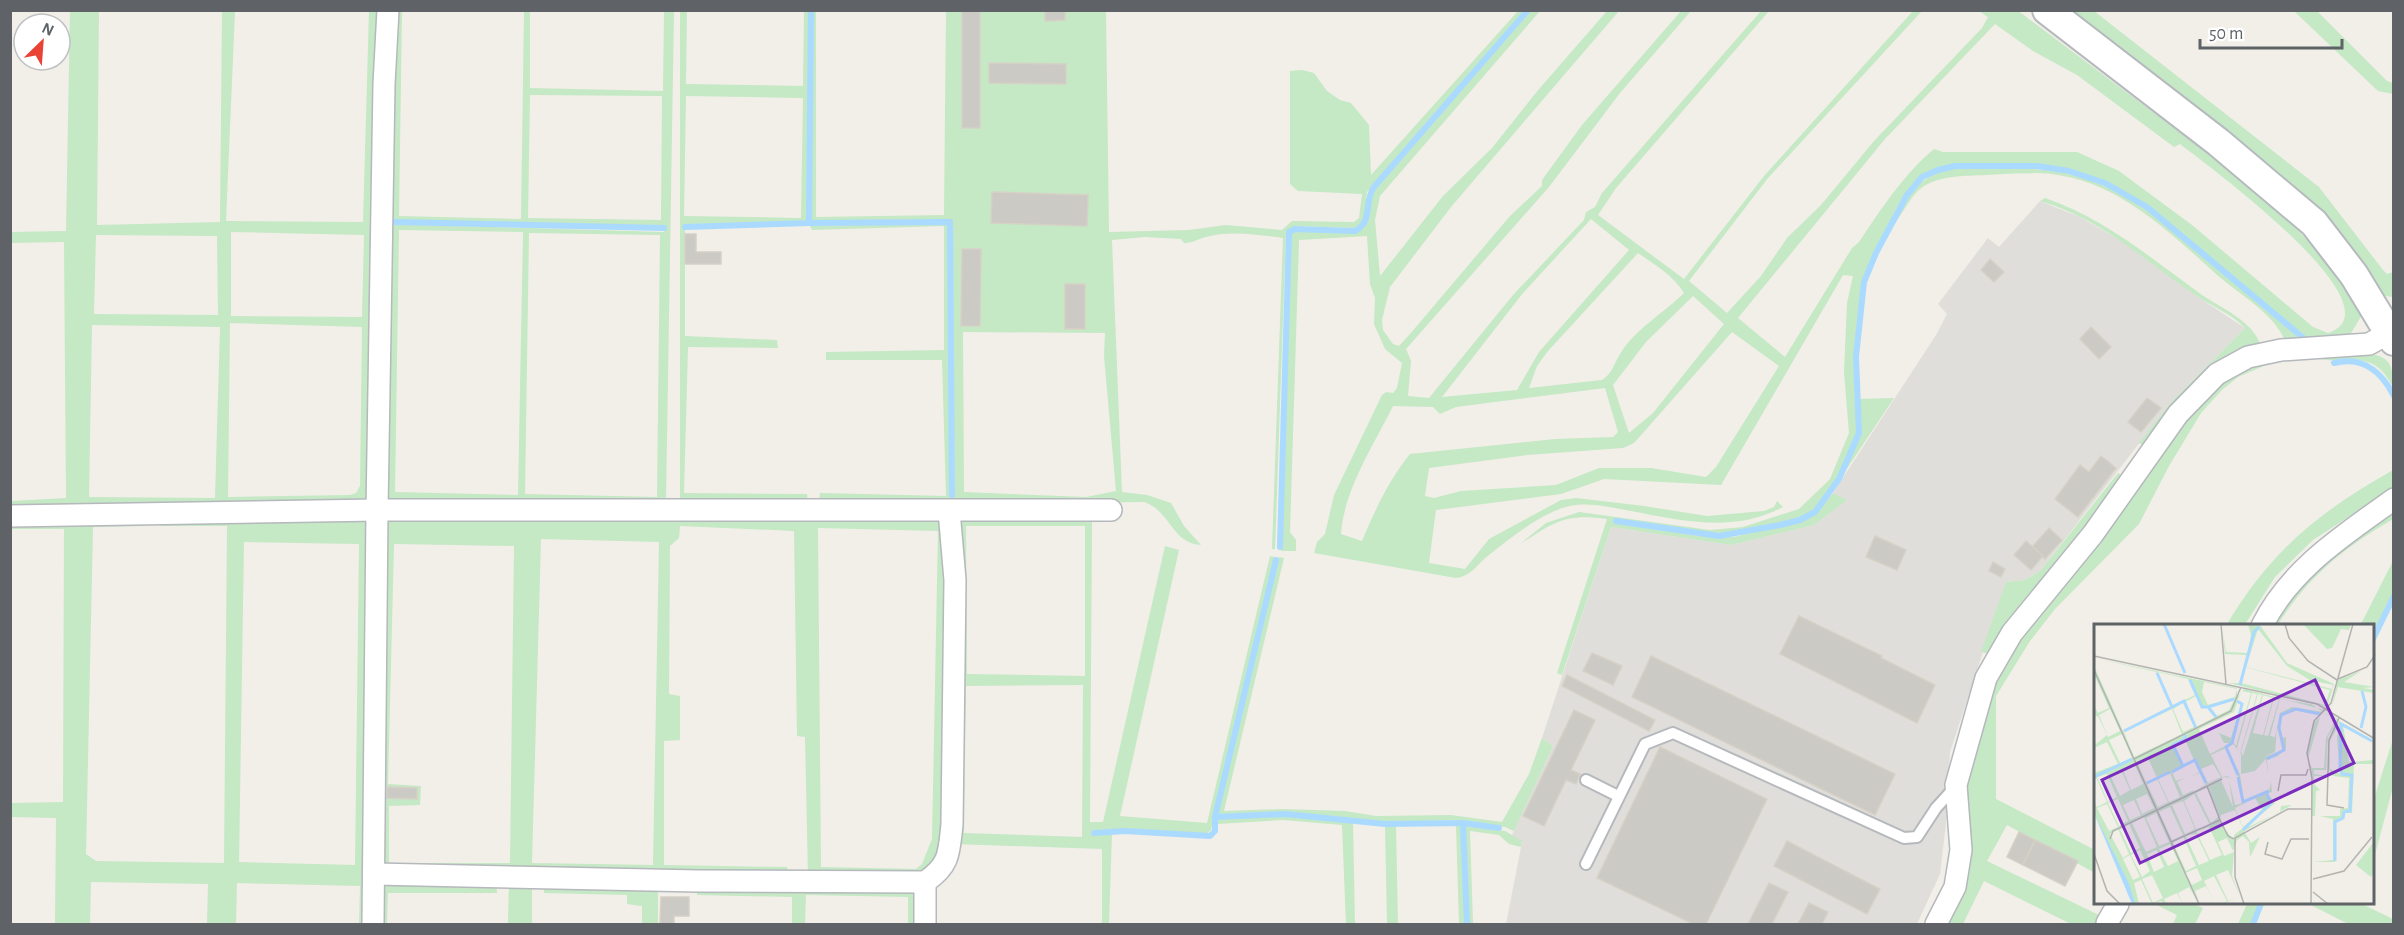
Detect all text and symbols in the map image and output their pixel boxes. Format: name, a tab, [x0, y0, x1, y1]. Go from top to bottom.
north arrow	[12, 12, 72, 72]
scale bar	[2200, 12, 2342, 50]
text: N	[39, 20, 56, 39]
text: 50 m	[2209, 25, 2243, 43]
inset map	[2094, 624, 2374, 905]

